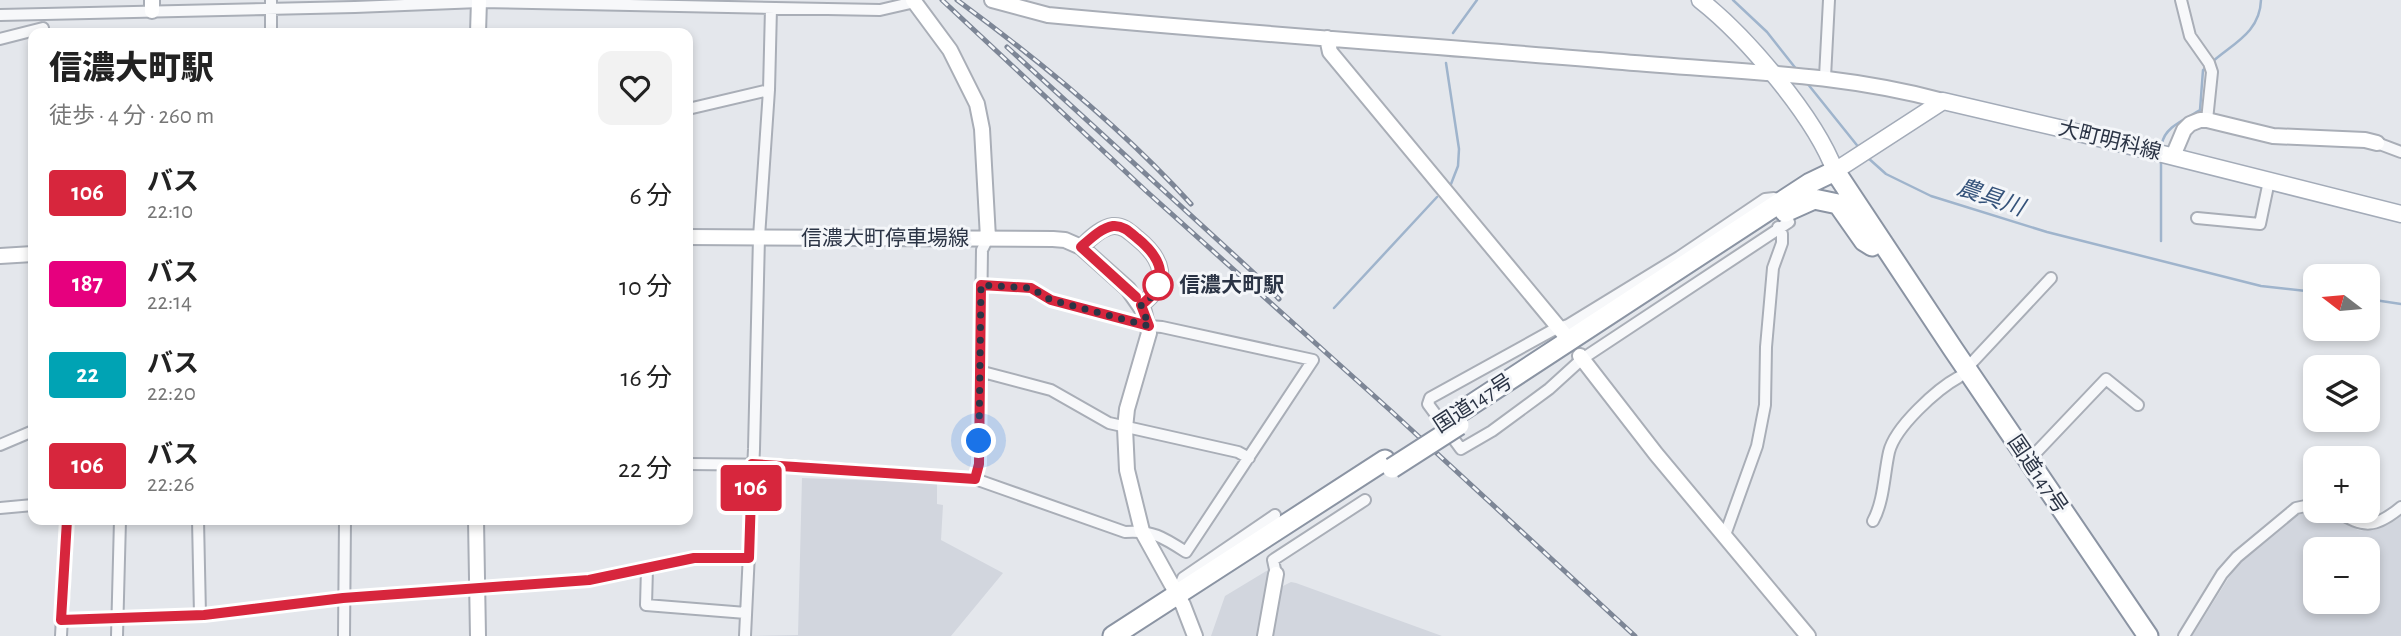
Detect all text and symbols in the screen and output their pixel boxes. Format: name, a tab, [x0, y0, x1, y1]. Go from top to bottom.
button: heart	[598, 51, 672, 125]
text: 信濃大町駅	[49, 53, 214, 86]
text: 徒歩 · 4 分 · 260 m	[49, 105, 214, 128]
street label: 大町明科線	[2056, 117, 2164, 163]
text: バス	[147, 169, 199, 195]
water label: 農具川	[1954, 174, 2030, 222]
text: 106	[71, 181, 104, 205]
text: 6 分	[629, 183, 672, 209]
text: 22:10	[147, 200, 193, 223]
street label: 信濃大町停車場線	[801, 227, 969, 249]
text: バス	[147, 260, 199, 286]
north arrow	[2303, 264, 2380, 341]
map controls	[2303, 264, 2380, 614]
marker: 信濃大町駅	[1143, 270, 1173, 300]
text: 187	[72, 272, 103, 296]
text: 10 分	[619, 274, 672, 300]
place label: 信濃大町駅	[1179, 274, 1284, 296]
text: 22:14	[147, 291, 192, 314]
text: バス	[147, 351, 199, 377]
button: layers	[2303, 355, 2380, 432]
text: 22	[76, 363, 99, 387]
text: 16 分	[621, 365, 672, 391]
street label: 国道147号	[1430, 370, 1516, 436]
text: 22:20	[147, 382, 196, 405]
your location	[961, 423, 996, 458]
street label: 国道147号	[2004, 431, 2072, 517]
text: バス	[147, 442, 199, 468]
button: +	[2303, 446, 2380, 523]
text: 106	[71, 454, 104, 478]
text: 22 分	[618, 456, 672, 482]
line badge: 106	[711, 465, 791, 511]
text: 22:26	[147, 473, 194, 496]
text: 106	[735, 476, 767, 500]
button: −	[2303, 537, 2380, 614]

